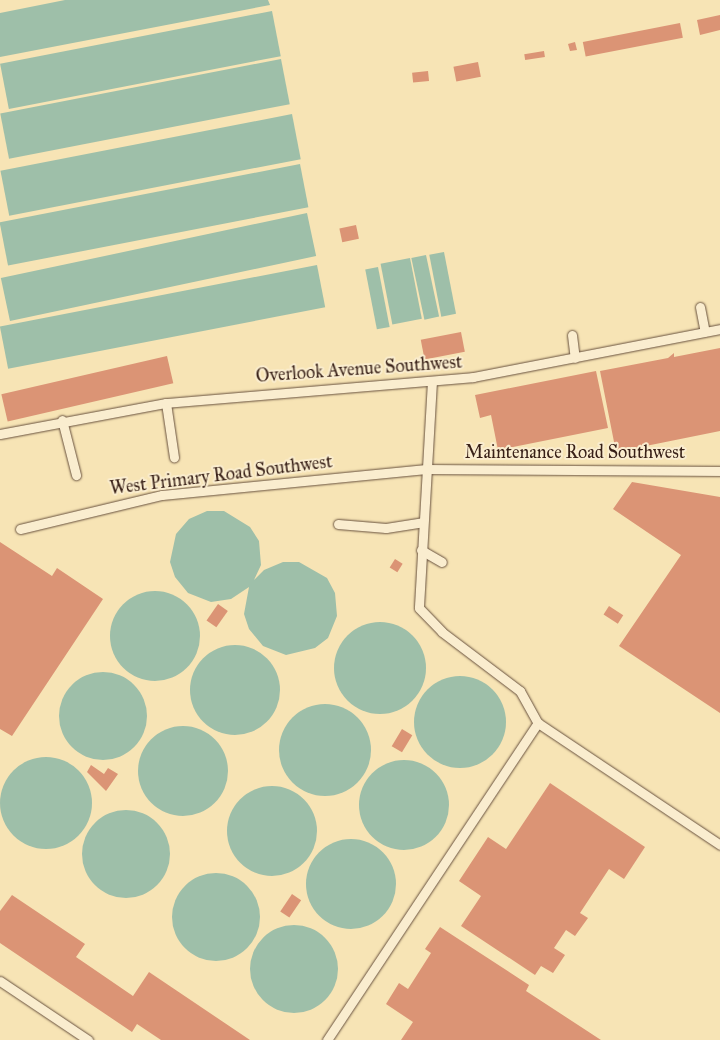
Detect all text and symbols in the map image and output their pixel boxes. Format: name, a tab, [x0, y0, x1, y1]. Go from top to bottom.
street label: Overlook Avenue Southwest	[255, 351, 463, 387]
street label: Maintenance Road Southwest	[465, 441, 685, 463]
street label: West Primary Road Southwest	[109, 451, 333, 499]

